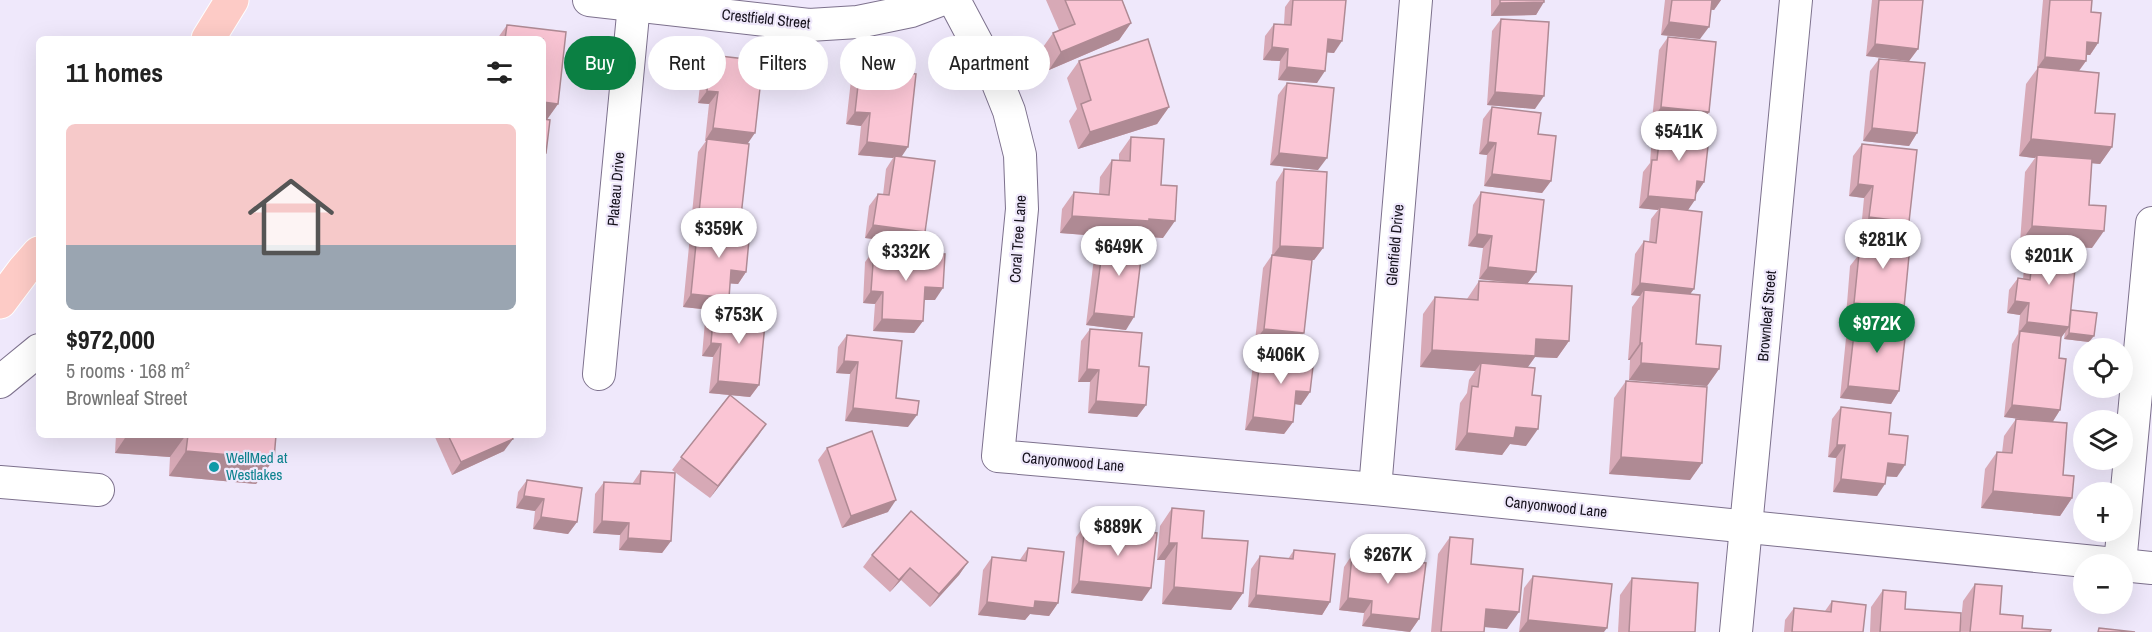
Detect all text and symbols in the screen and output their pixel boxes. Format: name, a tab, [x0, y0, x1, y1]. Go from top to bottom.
street label: Crestfield Street	[721, 3, 812, 34]
chip: Buy	[564, 36, 636, 90]
chip: Rent	[648, 36, 726, 90]
chip: Filters	[738, 36, 828, 90]
chip: New	[840, 36, 916, 90]
chip: Apartment	[928, 36, 1050, 90]
text: 11 homes	[66, 55, 163, 90]
icon: filters	[483, 56, 516, 89]
pin: $541K	[1637, 111, 1721, 162]
text: $541K	[1655, 117, 1703, 144]
street label: Plateau Drive	[602, 151, 629, 227]
icon: home	[237, 163, 345, 271]
street label: Coral Tree Lane	[1004, 194, 1031, 284]
street label: Glenfield Drive	[1380, 203, 1409, 287]
pin: $359K	[677, 208, 761, 259]
text: $359K	[695, 214, 743, 241]
pin: $281K	[1841, 219, 1925, 270]
text: $281K	[1859, 225, 1907, 252]
pin: $649K	[1077, 226, 1161, 277]
pin: $332K	[864, 231, 948, 282]
text: $649K	[1095, 232, 1143, 259]
pin: $201K	[2007, 235, 2091, 286]
text: $332K	[882, 237, 930, 264]
text: $201K	[2025, 241, 2073, 268]
street label: Brownleaf Street	[1752, 269, 1781, 362]
pin: $753K	[697, 294, 781, 345]
text: $753K	[715, 300, 763, 327]
pin: $972K	[1835, 303, 1919, 354]
text: $972K	[1853, 309, 1901, 336]
text: $972,000	[66, 322, 155, 357]
pin: $406K	[1239, 334, 1323, 385]
map controls	[2073, 338, 2133, 614]
button: locate	[2073, 338, 2133, 398]
text: $406K	[1257, 340, 1305, 367]
text: 5 rooms · 168 m²	[66, 357, 190, 384]
text: Brownleaf Street	[66, 384, 187, 411]
button: layers	[2073, 410, 2133, 470]
place label: WellMed at Westlakes	[226, 447, 288, 485]
street label: Canyonwood Lane	[1021, 447, 1125, 476]
marker: WellMed at Westlakes	[207, 460, 221, 474]
button: +	[2073, 482, 2133, 542]
street label: Canyonwood Lane	[1504, 491, 1608, 522]
pin: $889K	[1076, 506, 1160, 557]
text: $889K	[1094, 512, 1142, 539]
pin: $267K	[1346, 534, 1430, 585]
text: $267K	[1364, 540, 1412, 567]
button: −	[2073, 554, 2133, 614]

